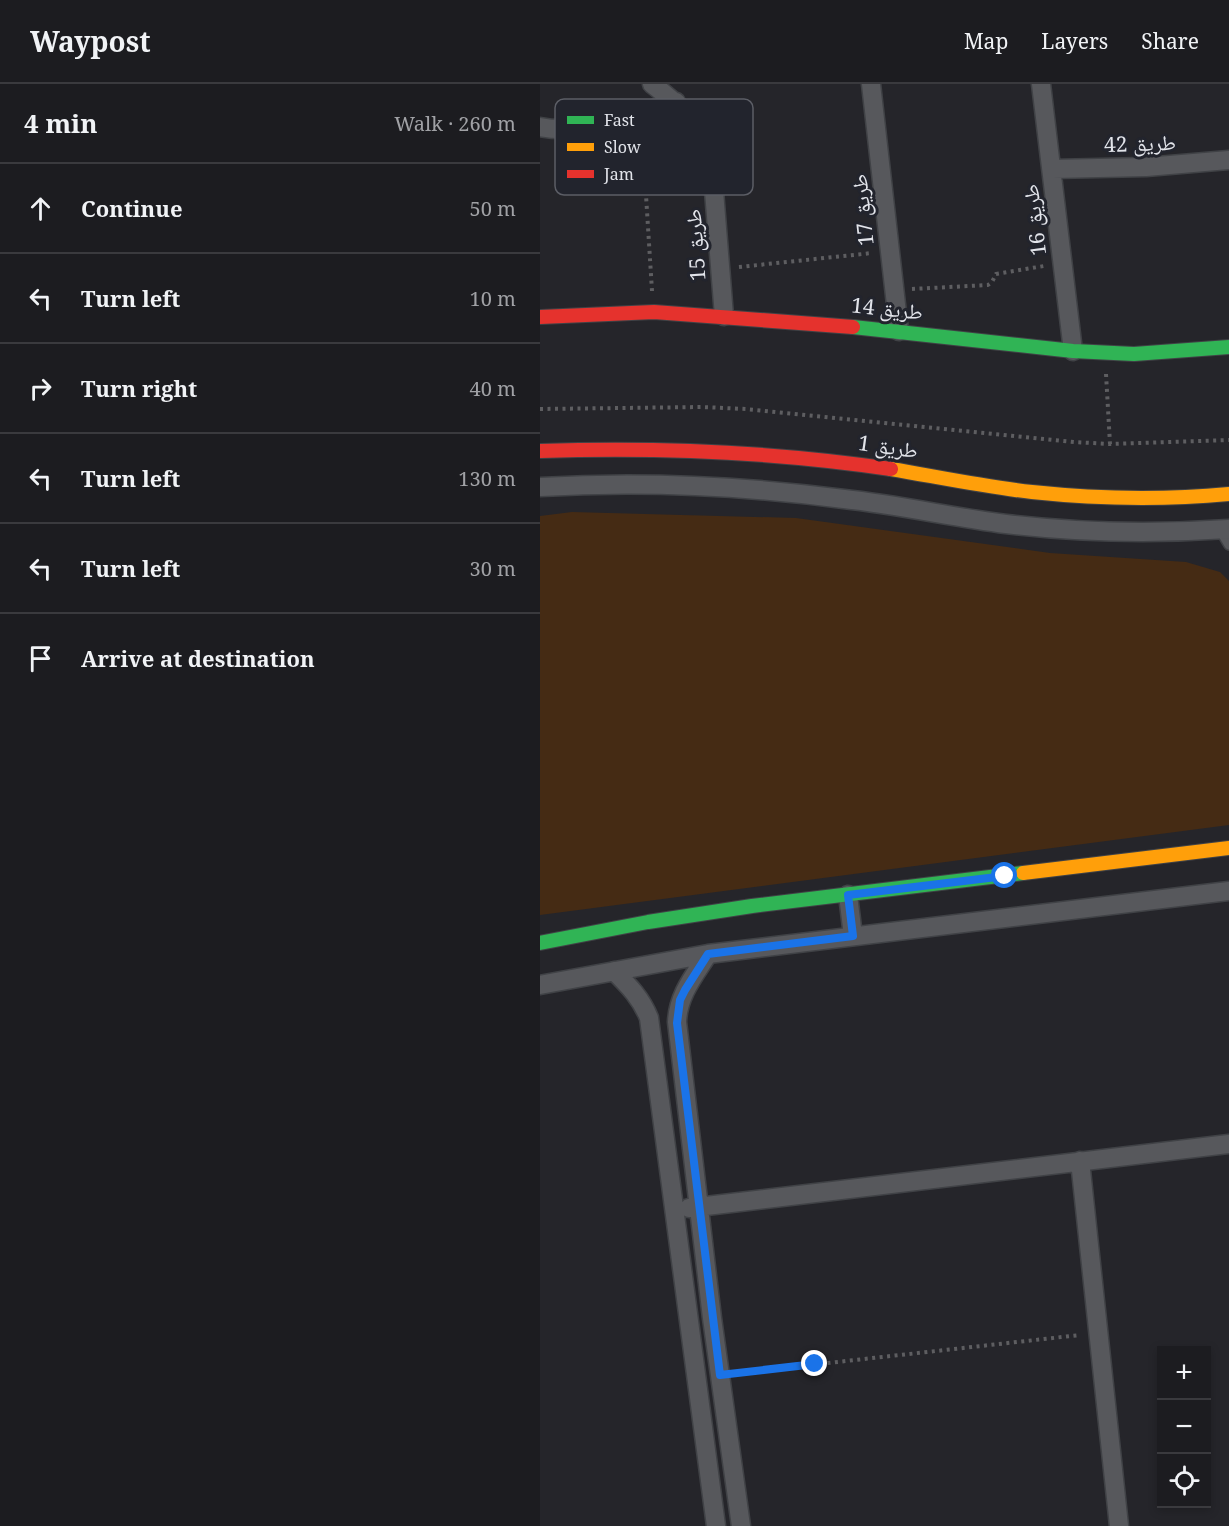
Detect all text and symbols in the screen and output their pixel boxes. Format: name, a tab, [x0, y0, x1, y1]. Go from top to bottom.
text: Waypost	[30, 22, 151, 60]
text: Map	[964, 27, 1008, 55]
text: Layers	[1041, 27, 1108, 55]
text: Share	[1141, 27, 1199, 55]
legend	[555, 99, 753, 195]
text: 4 min	[24, 105, 98, 141]
text: Fast	[604, 109, 635, 131]
text: Walk · 260 m	[394, 110, 516, 137]
street label: طريق 42	[1104, 128, 1176, 158]
text: Slow	[604, 136, 641, 158]
text: Jam	[603, 163, 634, 185]
street label: طريق 17	[844, 173, 880, 247]
street label: طريق 16	[1016, 183, 1052, 258]
icon: ahead	[24, 192, 57, 225]
text: Continue	[81, 193, 183, 223]
text: 50 m	[470, 195, 516, 222]
street label: طريق 15	[679, 208, 711, 282]
icon: left	[24, 282, 57, 315]
text: Turn left	[81, 283, 180, 313]
text: 10 m	[470, 285, 516, 312]
street label: طريق 14	[850, 290, 924, 326]
icon: right	[24, 372, 57, 405]
text: Turn right	[81, 373, 197, 403]
text: 40 m	[470, 375, 516, 402]
street label: طريق 1	[856, 428, 920, 464]
icon: left	[24, 462, 57, 495]
text: Turn left	[81, 463, 180, 493]
text: 130 m	[458, 465, 516, 492]
icon: left	[24, 552, 57, 585]
text: Turn left	[81, 553, 180, 583]
text: 30 m	[470, 555, 516, 582]
icon: arrive	[24, 642, 57, 675]
text: Arrive at destination	[81, 643, 315, 673]
route start	[991, 862, 1017, 888]
map controls	[1157, 1346, 1211, 1508]
button: +	[1157, 1346, 1211, 1400]
route end	[801, 1350, 827, 1376]
button: −	[1157, 1400, 1211, 1454]
button: locate	[1157, 1454, 1211, 1508]

